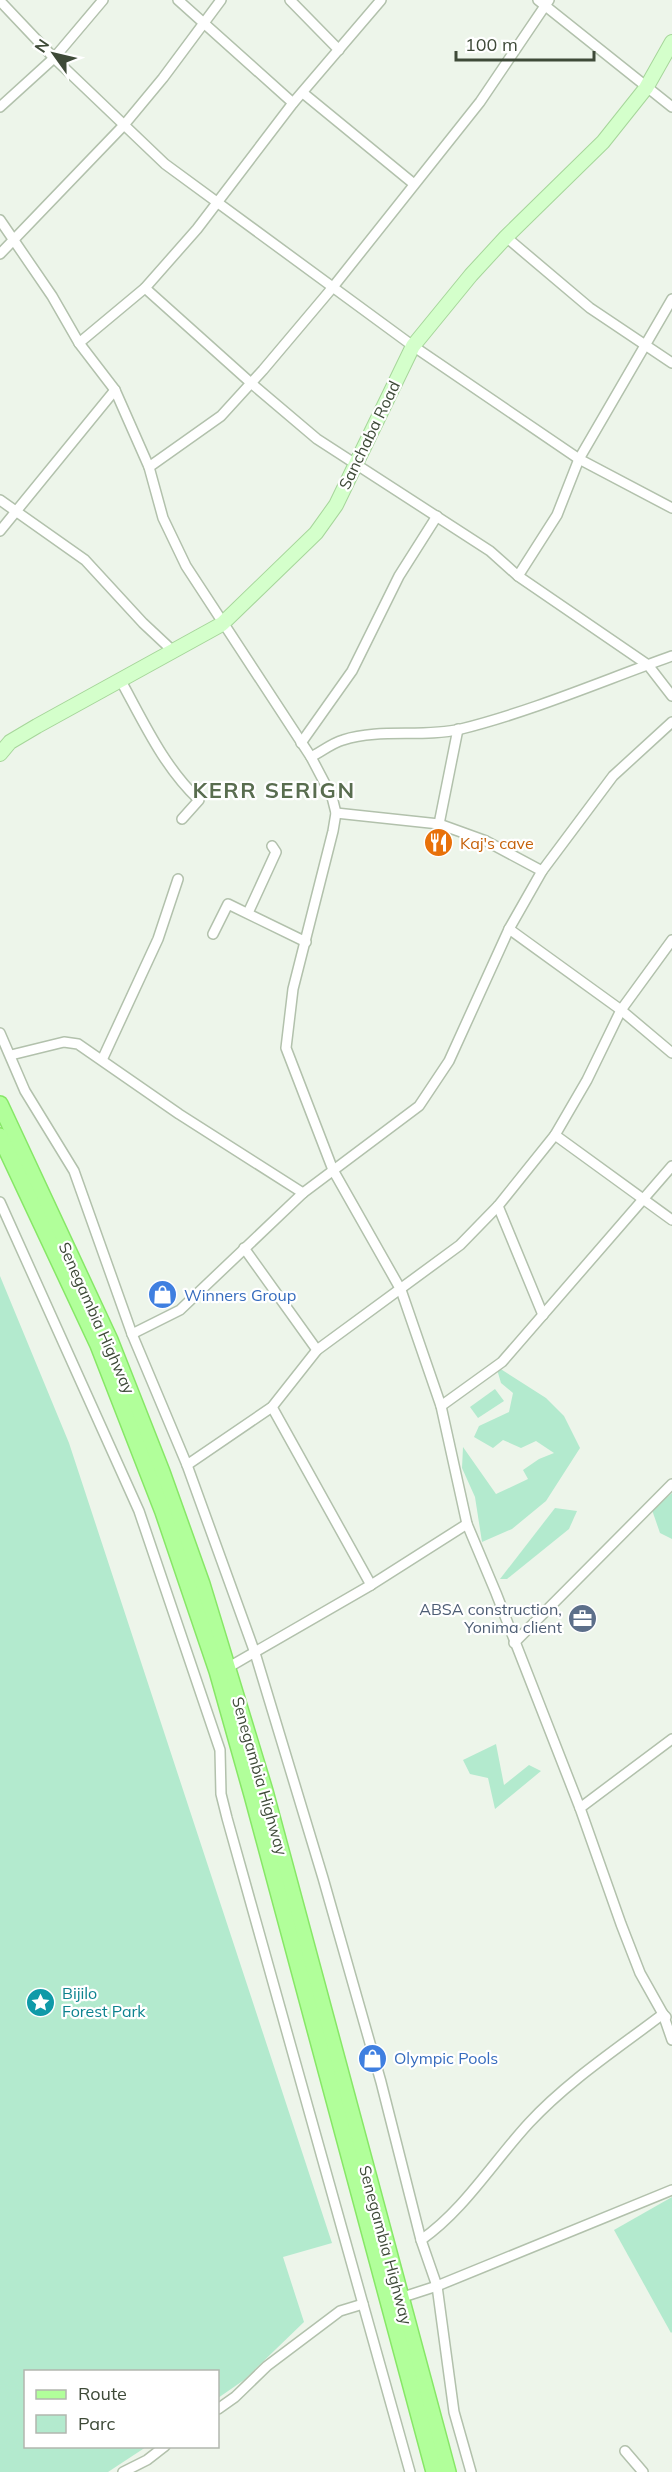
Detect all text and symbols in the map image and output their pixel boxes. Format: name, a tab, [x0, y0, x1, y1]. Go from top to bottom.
north arrow	[24, 24, 84, 84]
scale bar	[456, 24, 594, 62]
text: 100 m	[465, 33, 518, 56]
text: N	[30, 35, 53, 56]
street label: Sanchaba Road	[334, 377, 404, 493]
district label: KERR SERIGN	[192, 776, 356, 804]
restaurant icon: Kaj's cave	[423, 827, 455, 859]
place label: Kaj's cave	[460, 833, 534, 853]
street label: Senegambia Highway	[55, 1239, 140, 1397]
shop icon: Winners Group	[147, 1279, 179, 1311]
place label: Winners Group	[184, 1285, 296, 1305]
place label: ABSA construction, Yonima client	[419, 1599, 562, 1637]
office icon: ABSA construction, Yonima client	[567, 1602, 599, 1634]
street label: Senegambia Highway	[228, 1694, 292, 1858]
place label: Bijilo Forest Park	[62, 1983, 146, 2021]
place icon: Bijilo Forest Park	[25, 1986, 57, 2018]
shop icon: Olympic Pools	[357, 2042, 389, 2074]
place label: Olympic Pools	[394, 2048, 498, 2068]
street label: Senegambia Highway	[355, 2163, 417, 2327]
legend	[24, 2370, 219, 2448]
text: Route	[78, 2382, 127, 2405]
text: Parc	[78, 2412, 116, 2435]

